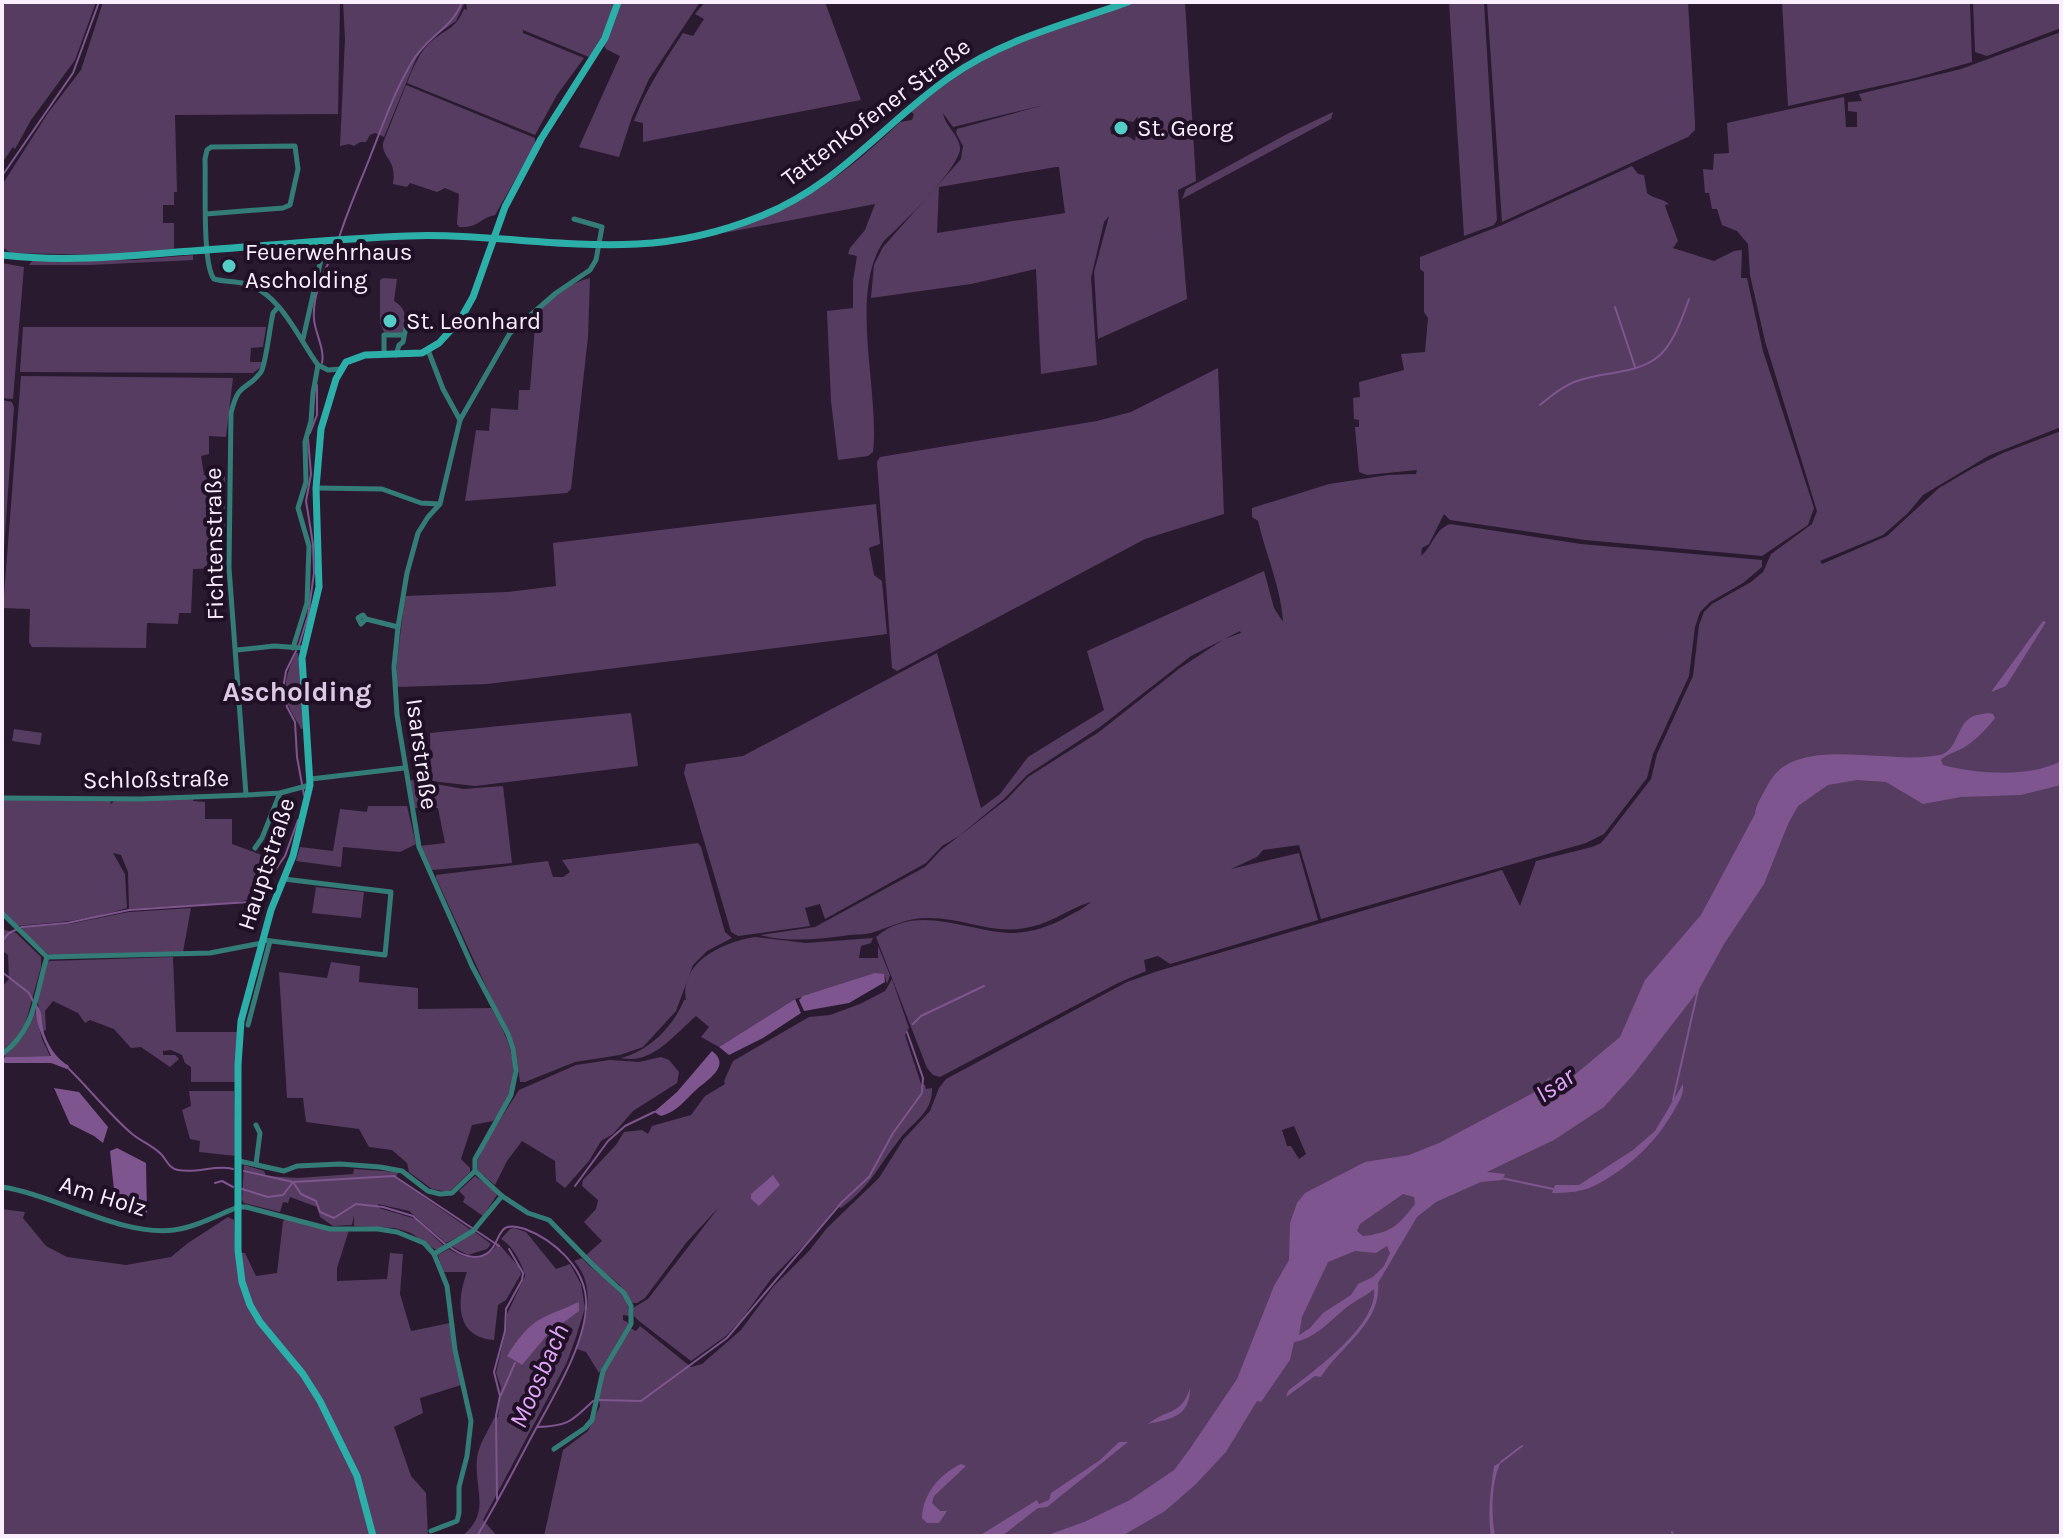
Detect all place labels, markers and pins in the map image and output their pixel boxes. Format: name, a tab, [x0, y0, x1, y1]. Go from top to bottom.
place label: St. Georg	[1137, 114, 1234, 142]
marker: St. Georg	[1112, 119, 1130, 137]
place label: Feuerwehrhaus Ascholding	[245, 238, 412, 294]
marker: Feuerwehrhaus Ascholding	[220, 257, 238, 275]
place label: St. Leonhard	[406, 307, 541, 335]
marker: St. Leonhard	[381, 312, 399, 330]

